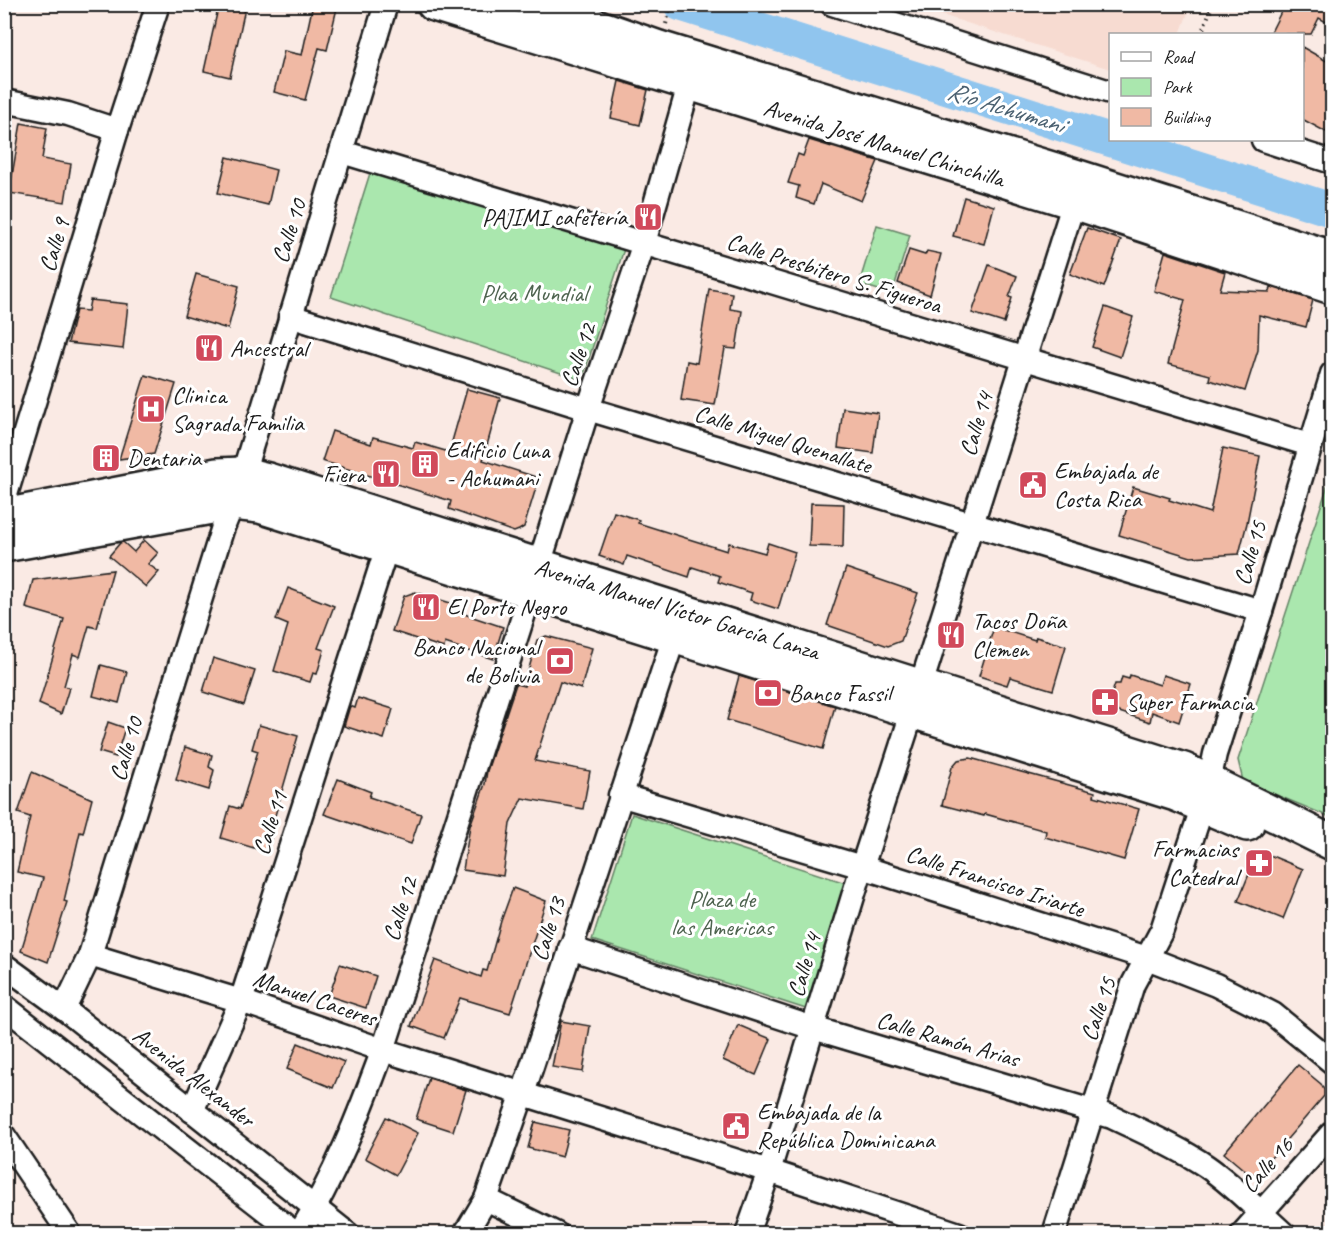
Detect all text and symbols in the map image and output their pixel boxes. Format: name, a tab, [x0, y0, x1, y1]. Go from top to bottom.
legend	[1109, 33, 1304, 141]
text: Road	[1163, 46, 1196, 68]
water label: Río Achumani	[944, 74, 1074, 143]
text: Park	[1163, 76, 1193, 98]
street label: Avenida José Manuel Chinchilla	[760, 92, 1010, 194]
text: Building	[1163, 106, 1212, 128]
street label: Calle 10	[265, 193, 314, 267]
restaurant icon: PAJIMI cafetería	[632, 201, 664, 233]
place label: PAJIMI cafetería	[482, 202, 629, 232]
street label: Calle 9	[32, 213, 77, 275]
street label: Calle Presbitero S. Figueroa	[723, 226, 946, 320]
park label: Plaa Mundial	[481, 278, 591, 308]
street label: Calle 12	[553, 317, 604, 391]
restaurant icon: Ancestral	[193, 332, 225, 364]
place label: Ancestral	[230, 333, 311, 363]
place label: Clinica Sagrada Familia	[172, 380, 305, 438]
street label: Calle 14	[952, 386, 1001, 460]
hospital icon: Clinica Sagrada Familia	[135, 393, 167, 425]
street label: Calle Miguel Quenallate	[691, 398, 877, 481]
place label: Edificio Luna - Achumani	[446, 435, 551, 493]
building icon: Dentaria	[90, 442, 122, 474]
place label: Dentaria	[127, 443, 202, 473]
building icon: Edificio Luna - Achumani	[409, 448, 441, 480]
place label: Embajada de Costa Rica	[1054, 456, 1160, 514]
restaurant icon: Fiera	[370, 458, 402, 490]
place label: Fiera	[323, 459, 367, 489]
public building icon: Embajada de Costa Rica	[1017, 469, 1049, 501]
street label: Calle 15	[1227, 516, 1274, 588]
street label: Avenida Manuel Víctor García Lanza	[531, 551, 825, 667]
restaurant icon: El Porto Negro	[410, 591, 442, 623]
place label: El Porto Negro	[447, 592, 568, 622]
place label: Tacos Doña Clemen	[972, 606, 1067, 664]
restaurant icon: Tacos Doña Clemen	[935, 619, 967, 651]
place label: Banco Nacional de Bolivia	[412, 632, 543, 690]
bank icon: Banco Nacional de Bolivia	[544, 645, 576, 677]
bank icon: Banco Fassil	[752, 677, 784, 709]
place label: Banco Fassil	[789, 678, 895, 708]
pharmacy icon: Super Farmacia	[1089, 686, 1121, 718]
place label: Super Farmacia	[1126, 687, 1255, 717]
street label: Calle 10	[102, 711, 151, 785]
street label: Calle 11	[246, 786, 295, 859]
place label: Farmacias Catedral	[1152, 834, 1242, 892]
street label: Calle Francisco Iriarte	[902, 838, 1090, 925]
pharmacy icon: Farmacias Catedral	[1243, 847, 1275, 879]
street label: Calle 12	[376, 871, 425, 945]
park label: Plaza de las Americas	[671, 884, 775, 942]
street label: Calle 13	[524, 891, 573, 965]
street label: Calle 14	[780, 927, 829, 1001]
street label: Manuel Caceres	[249, 963, 382, 1034]
street label: Calle 15	[1073, 972, 1123, 1045]
street label: Calle Ramón Arias	[873, 1004, 1024, 1074]
street label: Avenida Alexander	[127, 1020, 263, 1135]
place label: Embajada de la República Dominicana	[757, 1097, 936, 1155]
public building icon: Embajada de la República Dominicana	[720, 1110, 752, 1142]
street label: Calle 16	[1234, 1130, 1301, 1199]

